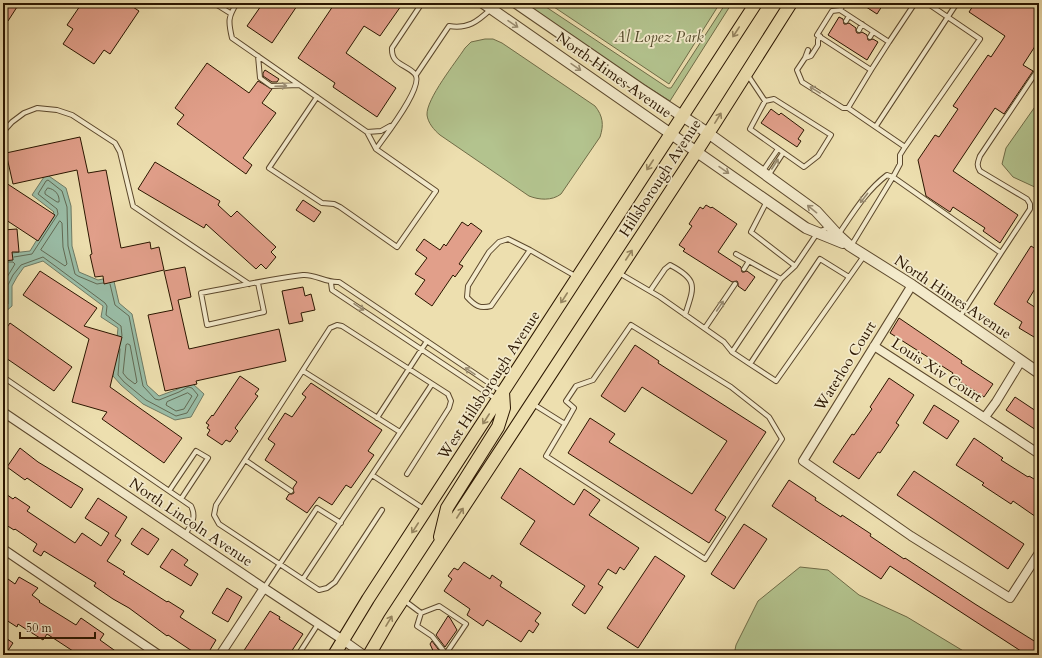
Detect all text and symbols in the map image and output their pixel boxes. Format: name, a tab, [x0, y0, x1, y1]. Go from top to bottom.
one-way arrow	[508, 20, 519, 28]
street label: North Himes Avenue	[552, 27, 676, 123]
park label: Al Lopez Park	[613, 27, 704, 47]
one-way arrow	[732, 27, 741, 38]
one-way arrow	[570, 63, 581, 71]
one-way arrow	[274, 82, 287, 89]
one-way arrow	[810, 86, 821, 94]
one-way arrow	[714, 112, 722, 124]
street label: Hillsborough Avenue	[614, 115, 706, 241]
one-way arrow	[646, 159, 654, 170]
one-way arrow	[771, 159, 779, 170]
one-way arrow	[718, 166, 729, 174]
one-way arrow	[860, 192, 868, 203]
one-way arrow	[807, 205, 818, 214]
one-way arrow	[625, 249, 633, 261]
street label: North Himes Avenue	[890, 250, 1016, 344]
one-way arrow	[560, 292, 568, 303]
one-way arrow	[716, 301, 724, 312]
one-way arrow	[353, 303, 364, 312]
street label: West Hillsborough Avenue	[433, 306, 545, 464]
street label: Waterloo Court	[809, 317, 881, 415]
street label: Louis Xiv Court	[888, 333, 986, 407]
one-way arrow	[465, 366, 476, 375]
one-way arrow	[481, 413, 489, 425]
street label: North Lincoln Avenue	[125, 473, 257, 571]
one-way arrow	[456, 508, 464, 519]
one-way arrow	[410, 522, 418, 534]
scale bar	[20, 614, 95, 640]
one-way arrow	[385, 615, 393, 627]
text: 50 m	[26, 620, 53, 636]

